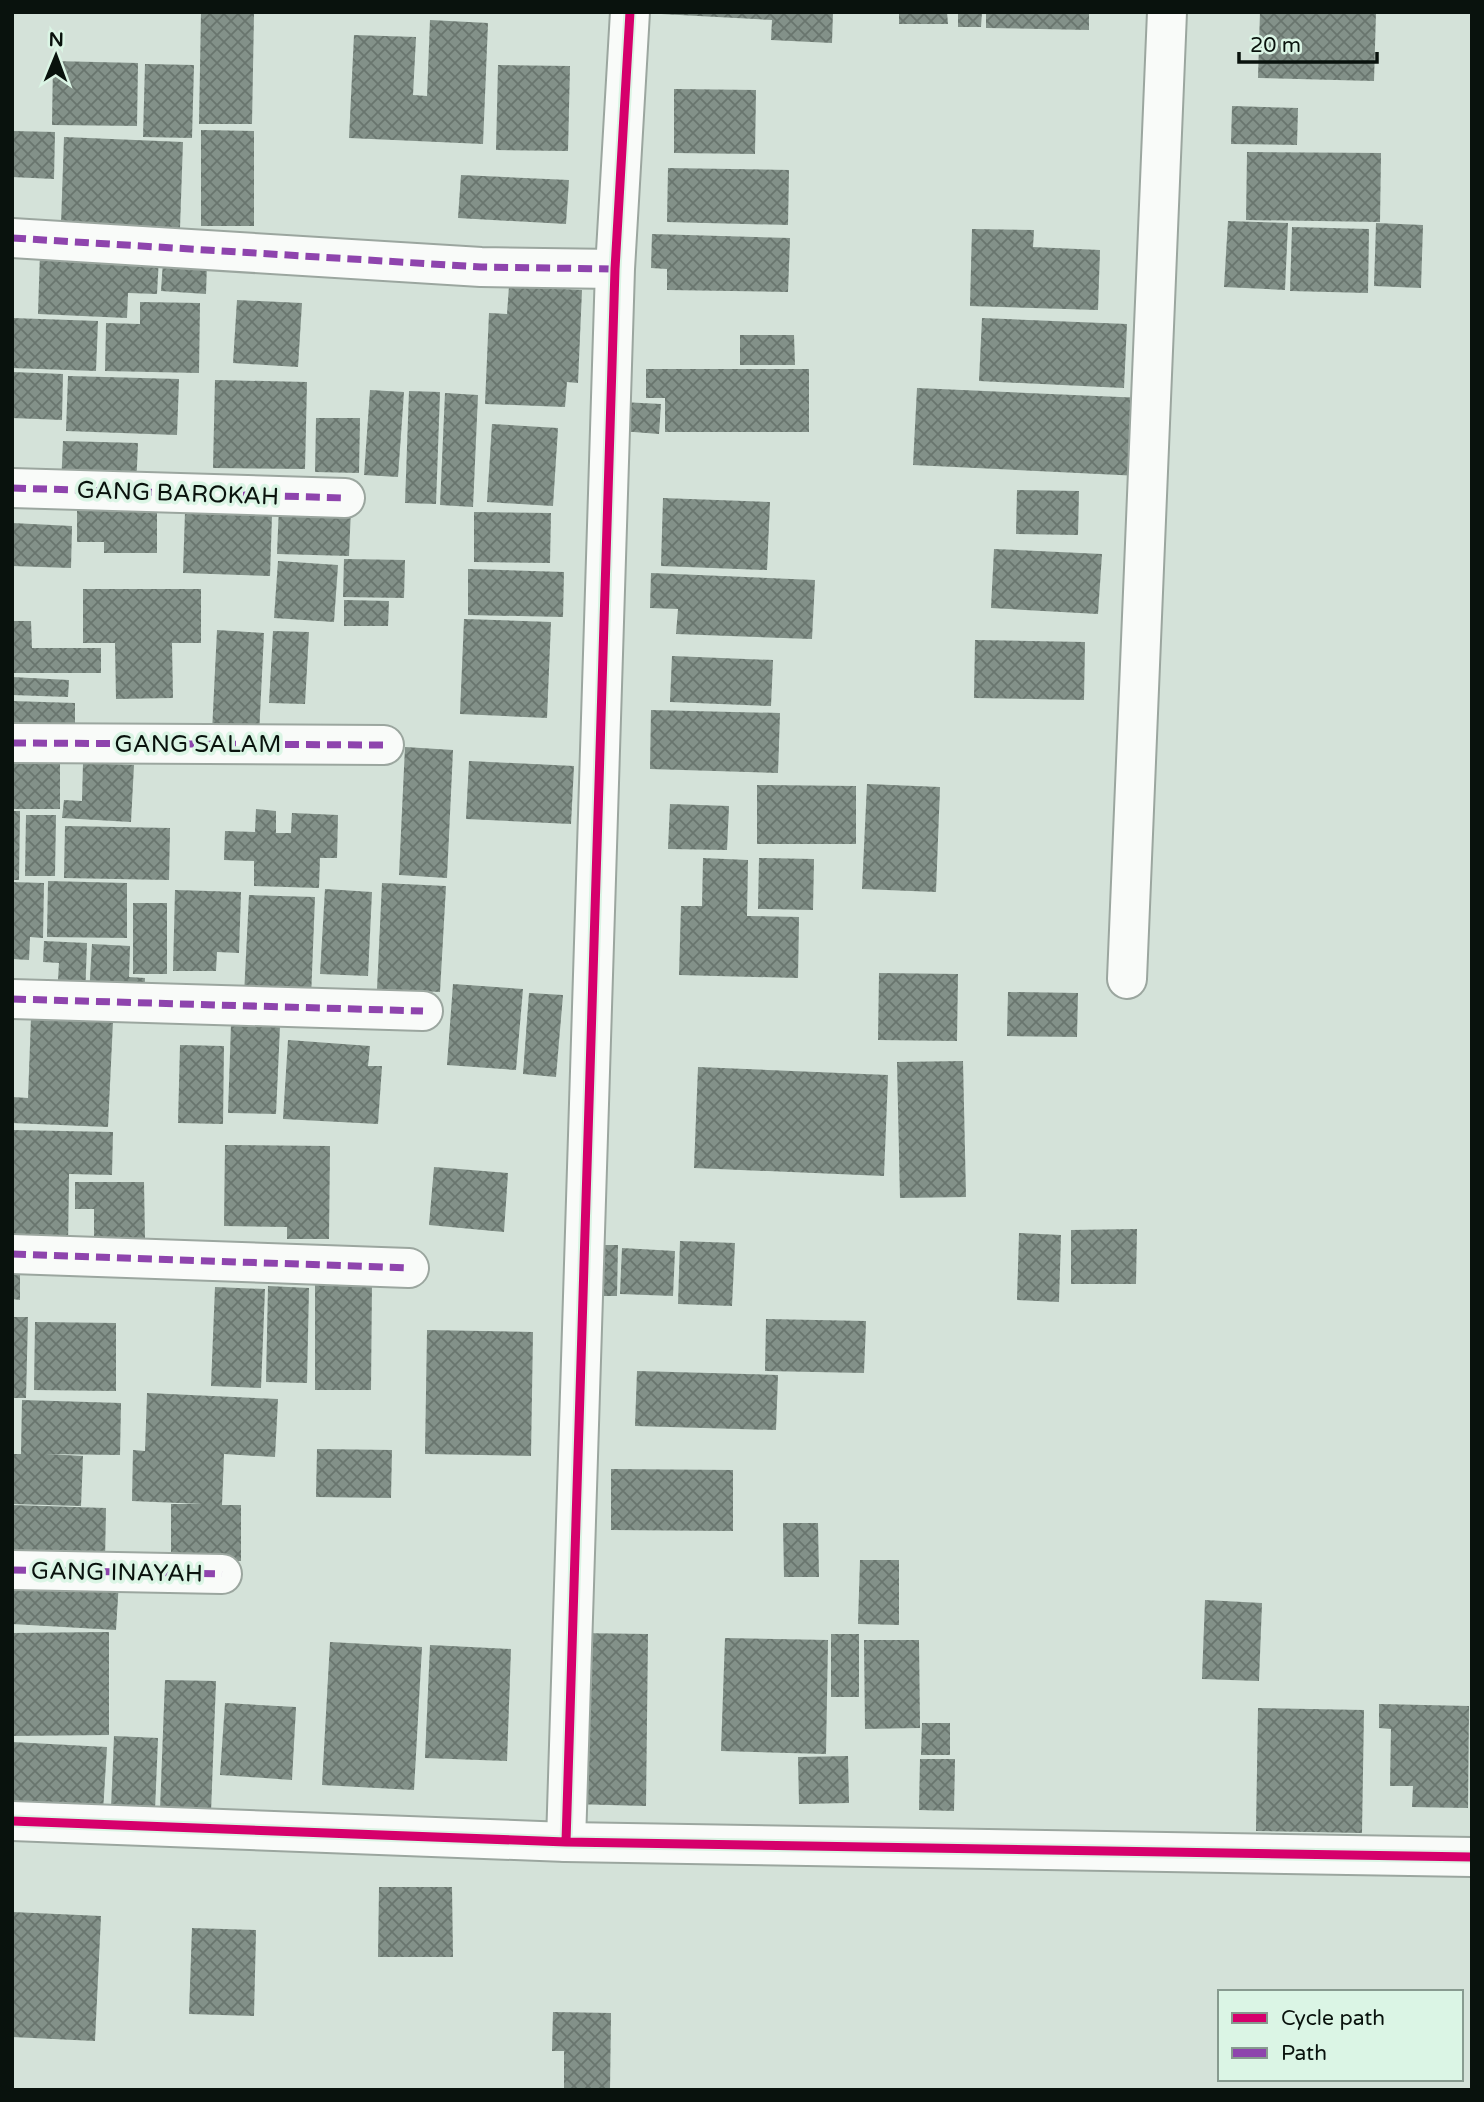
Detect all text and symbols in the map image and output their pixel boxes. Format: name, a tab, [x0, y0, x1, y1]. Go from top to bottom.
north arrow	[21, 21, 91, 91]
scale bar	[1239, 21, 1377, 65]
text: N	[48, 29, 64, 51]
text: 20 m	[1250, 33, 1301, 58]
street label: GANG BAROKAH	[76, 475, 280, 512]
street label: GANG SALAM	[115, 730, 281, 759]
street label: GANG INAYAH	[31, 1556, 203, 1589]
legend	[1218, 1990, 1463, 2081]
text: Cycle path	[1281, 2006, 1385, 2031]
text: Path	[1281, 2041, 1327, 2066]

